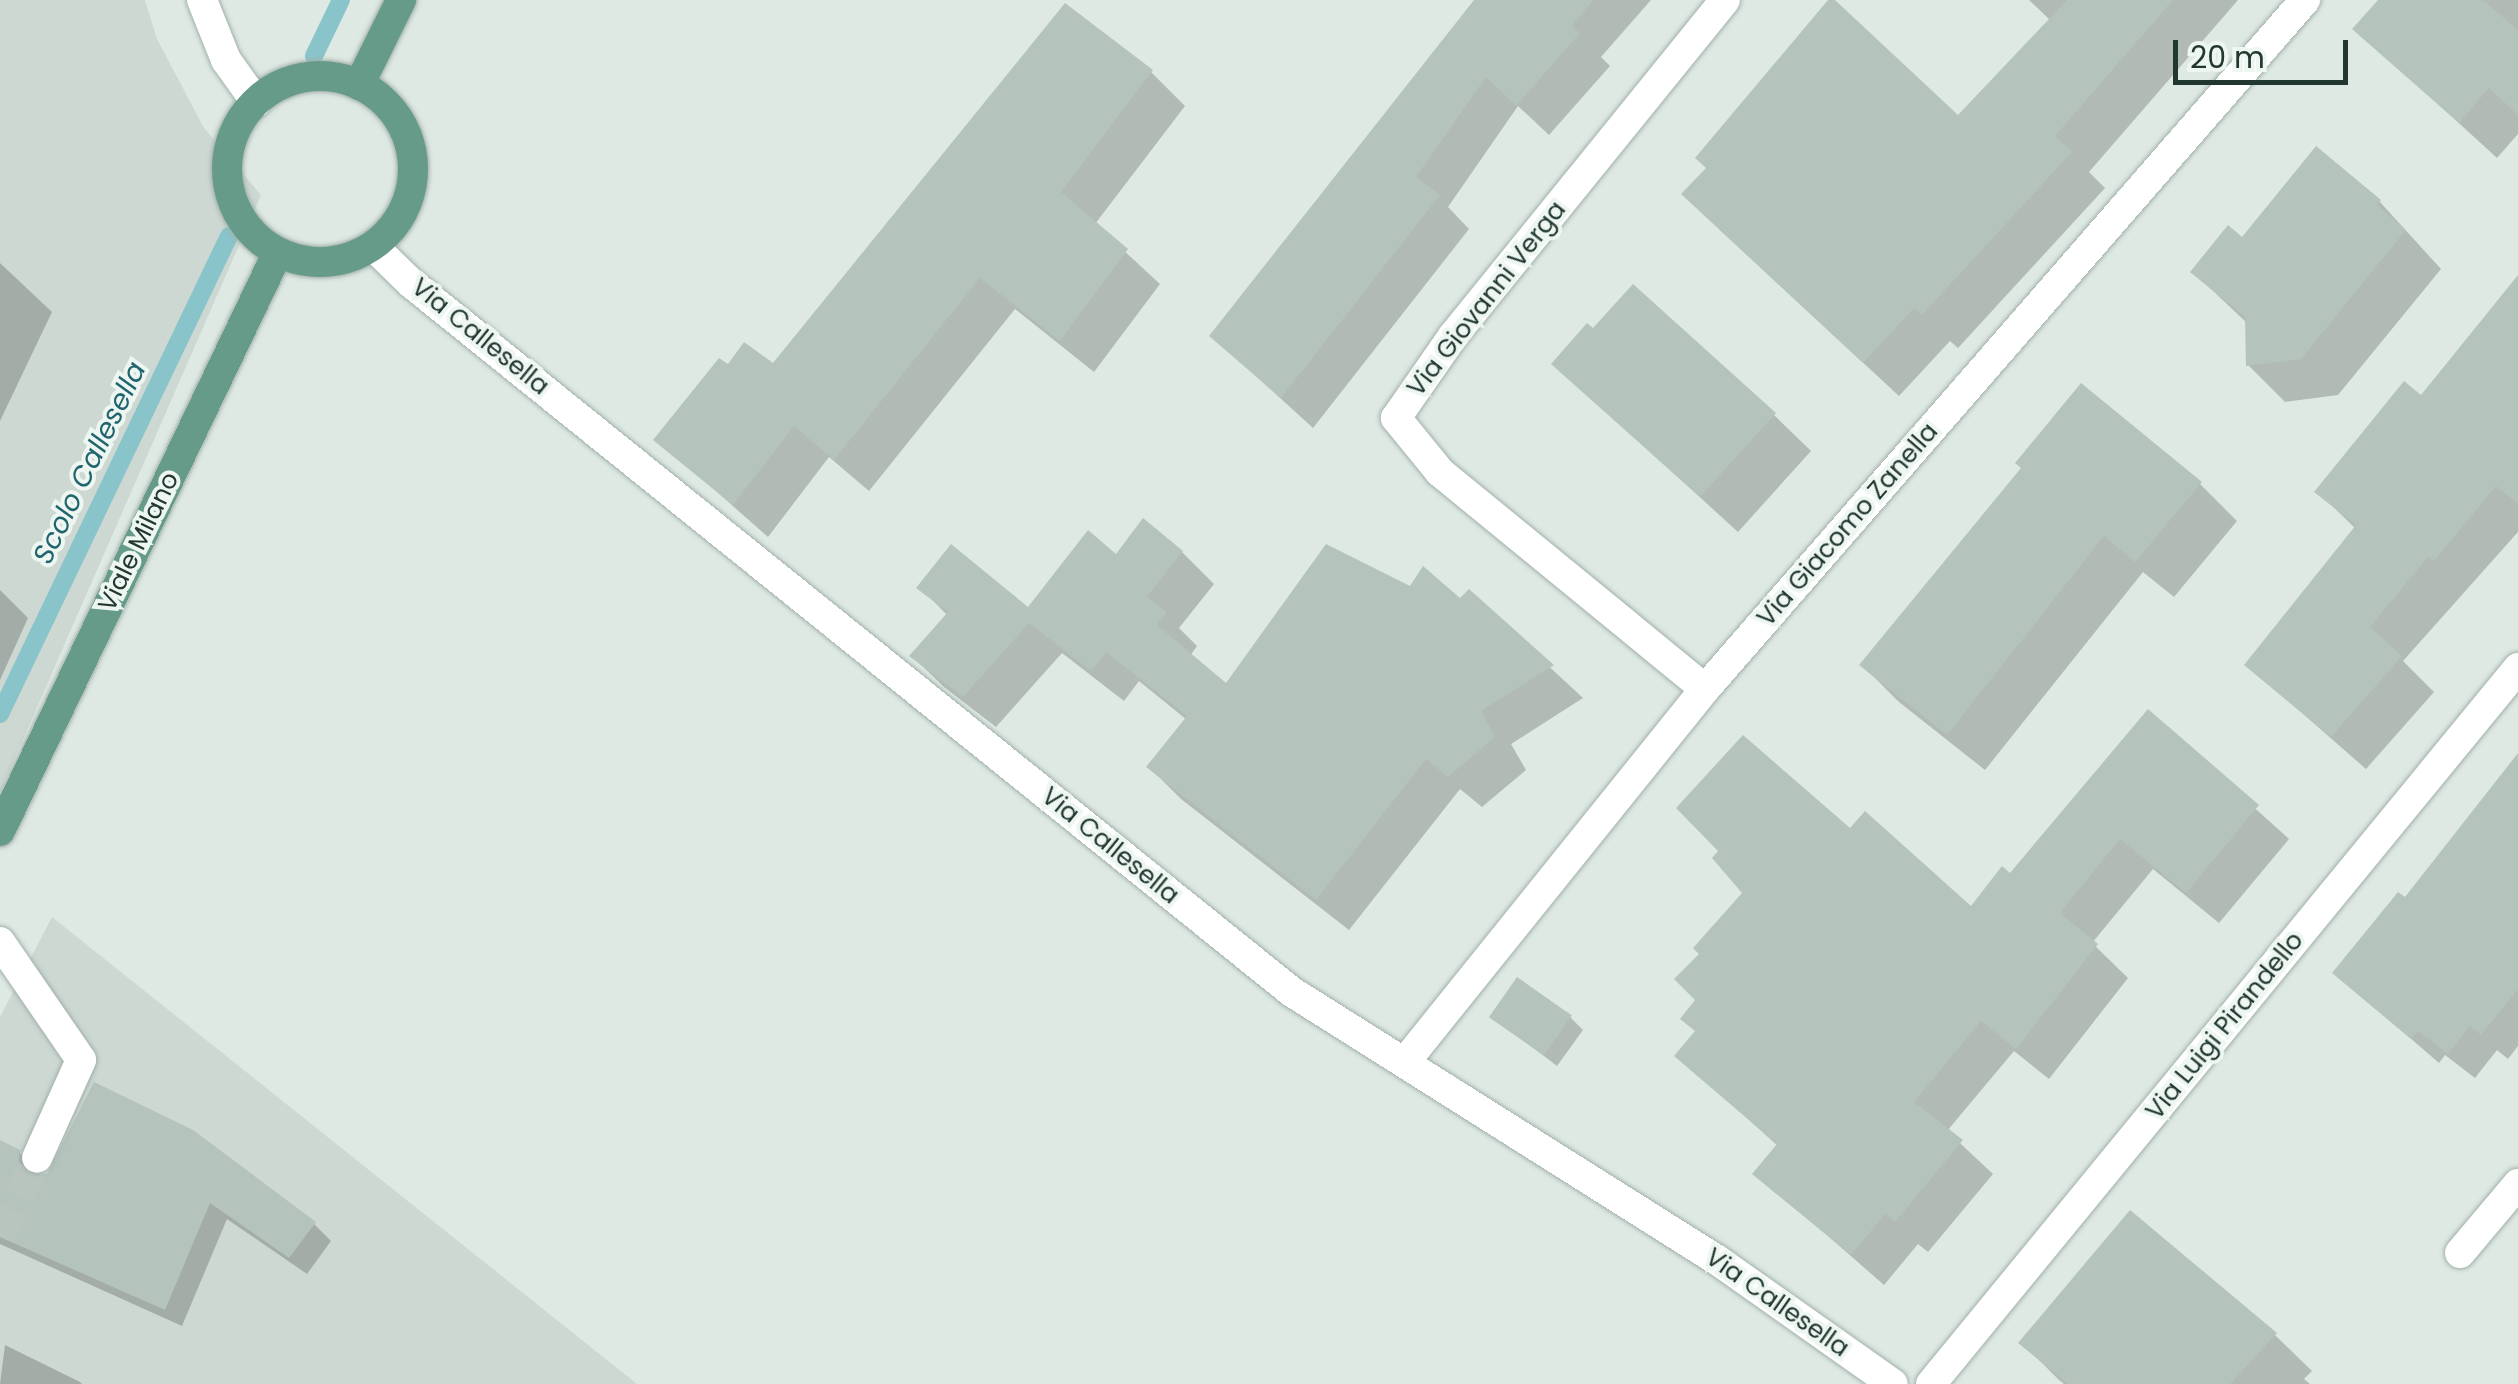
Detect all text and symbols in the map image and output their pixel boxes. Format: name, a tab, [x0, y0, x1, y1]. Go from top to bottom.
scale bar	[2178, 20, 2353, 82]
text: 20 m	[2190, 36, 2265, 79]
street label: Via Giovanni Verga	[1401, 195, 1573, 403]
street label: Via Callesella	[405, 272, 555, 402]
water label: Scolo Callesella	[27, 356, 153, 570]
street label: Via Giacomo Zanella	[1751, 417, 1945, 633]
street label: Viale Milano	[92, 468, 186, 616]
street label: Via Callesella	[1035, 781, 1185, 911]
street label: Via Luigi Pirandello	[2140, 926, 2310, 1126]
street label: Via Callesella	[1699, 1242, 1855, 1364]

